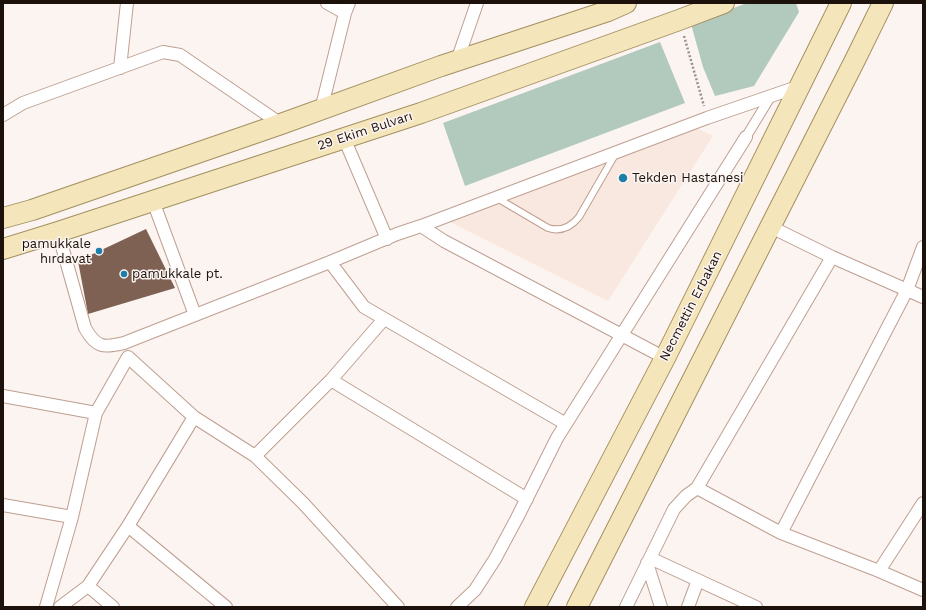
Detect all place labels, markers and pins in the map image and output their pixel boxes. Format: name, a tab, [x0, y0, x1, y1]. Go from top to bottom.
place label: Tekden Hastanesi	[632, 170, 744, 186]
marker: Tekden Hastanesi	[617, 172, 629, 184]
place label: pamukkale hırdavat	[22, 236, 91, 267]
marker: pamukkale hırdavat	[94, 246, 104, 256]
place label: pamukkale pt.	[132, 266, 223, 282]
marker: pamukkale pt.	[119, 269, 129, 279]

